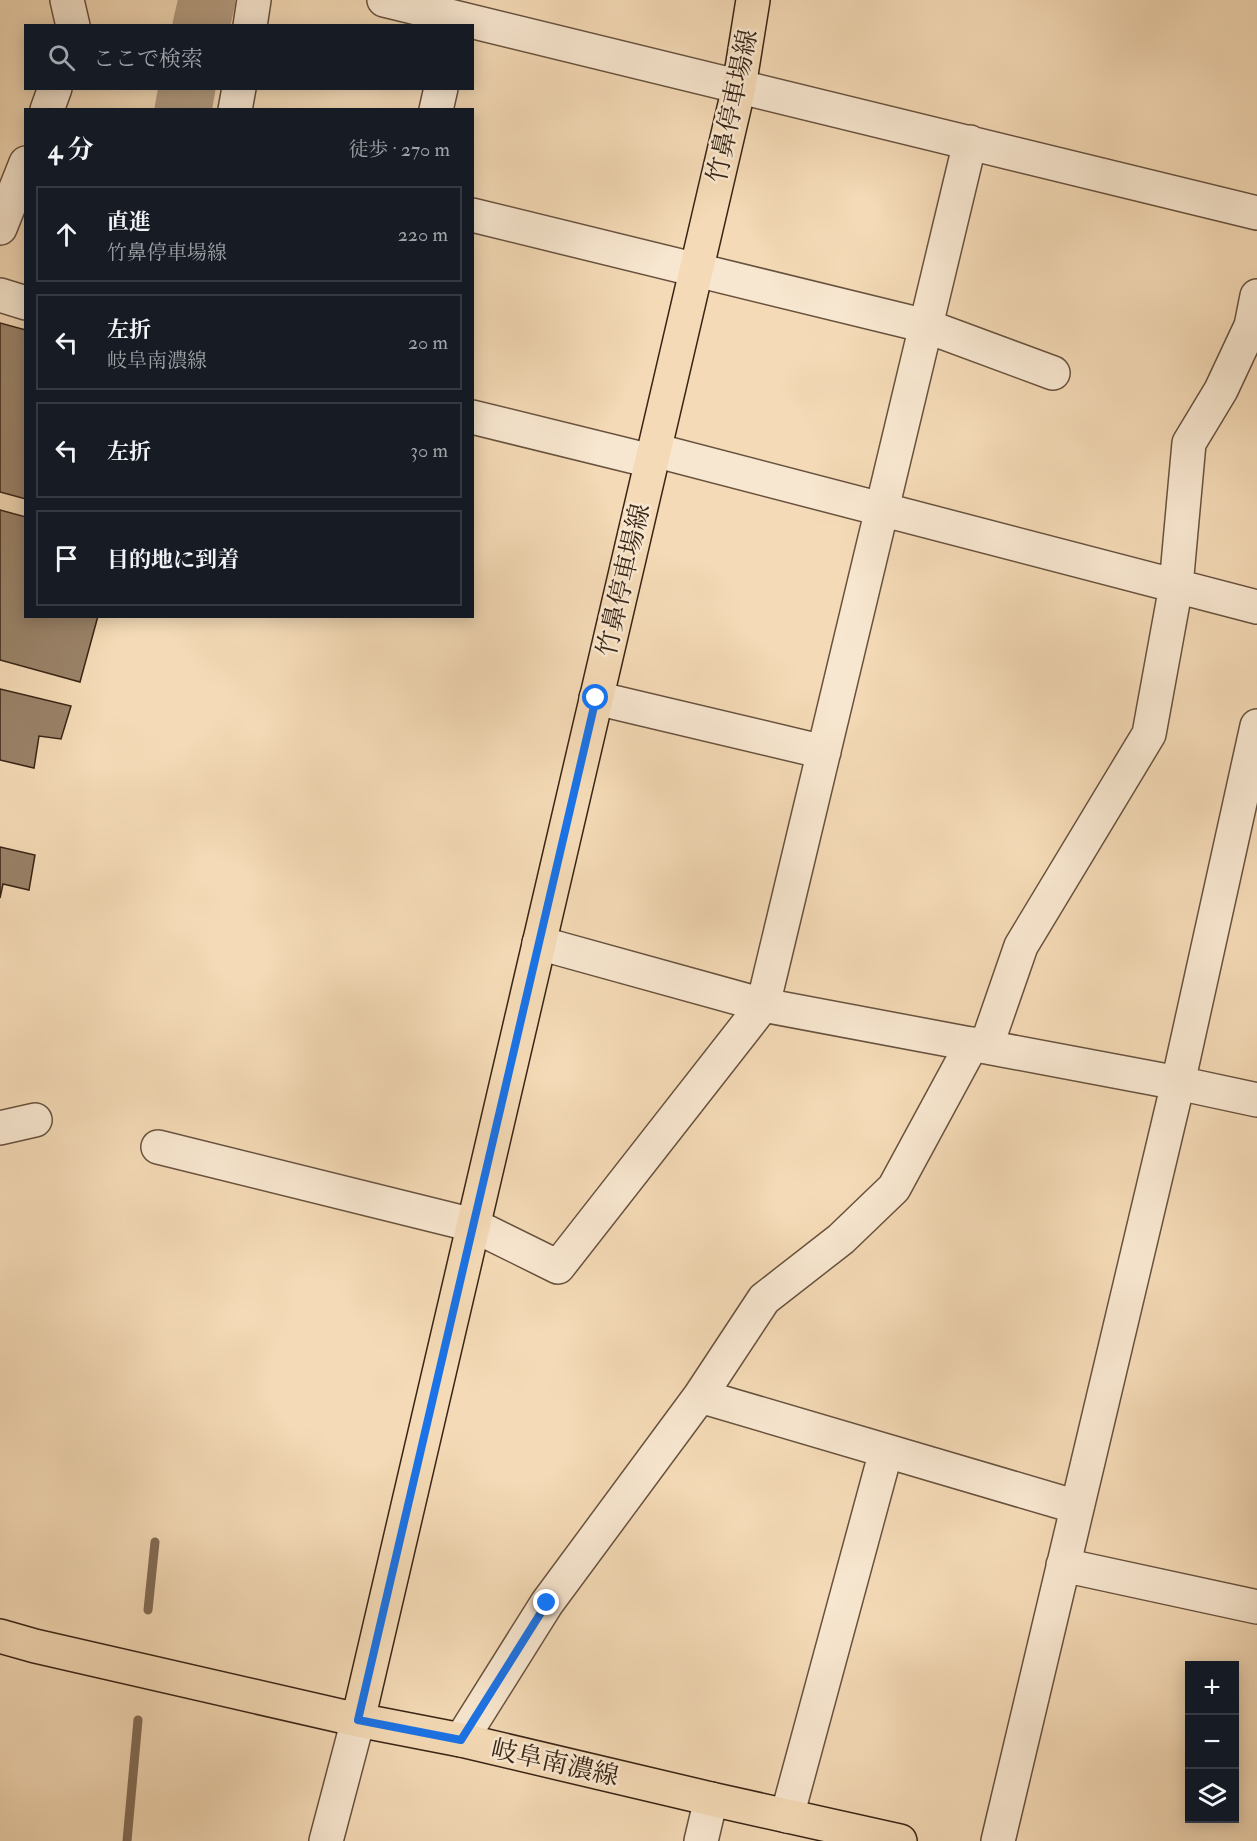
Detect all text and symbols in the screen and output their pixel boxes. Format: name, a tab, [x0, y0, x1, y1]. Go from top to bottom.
search box	[24, 24, 474, 90]
street label: 竹鼻停車場線	[701, 27, 765, 186]
icon: search	[45, 41, 78, 74]
text: ここで検索	[93, 45, 203, 73]
text: 4 分	[48, 134, 94, 166]
text: 徒歩 · 270 m	[348, 137, 450, 162]
text: 直進	[107, 208, 151, 236]
icon: ahead	[50, 218, 83, 251]
text: 220 m	[398, 222, 448, 247]
text: 竹鼻停車場線	[107, 240, 227, 265]
text: 左折	[107, 316, 151, 344]
icon: left	[50, 326, 83, 359]
text: 20 m	[408, 330, 448, 355]
text: 岐阜南濃線	[107, 348, 207, 373]
icon: left	[50, 434, 83, 467]
text: 左折	[107, 438, 151, 466]
text: 30 m	[410, 438, 448, 463]
street label: 竹鼻停車場線	[591, 501, 657, 660]
icon: arrive	[50, 542, 83, 575]
text: 目的地に到着	[107, 546, 239, 574]
route start	[582, 684, 608, 710]
route end	[533, 1589, 559, 1615]
map controls	[1185, 1661, 1239, 1823]
button: +	[1185, 1661, 1239, 1715]
button: −	[1185, 1715, 1239, 1769]
street label: 岐阜南濃線	[488, 1733, 622, 1793]
button: layers	[1185, 1769, 1239, 1823]

